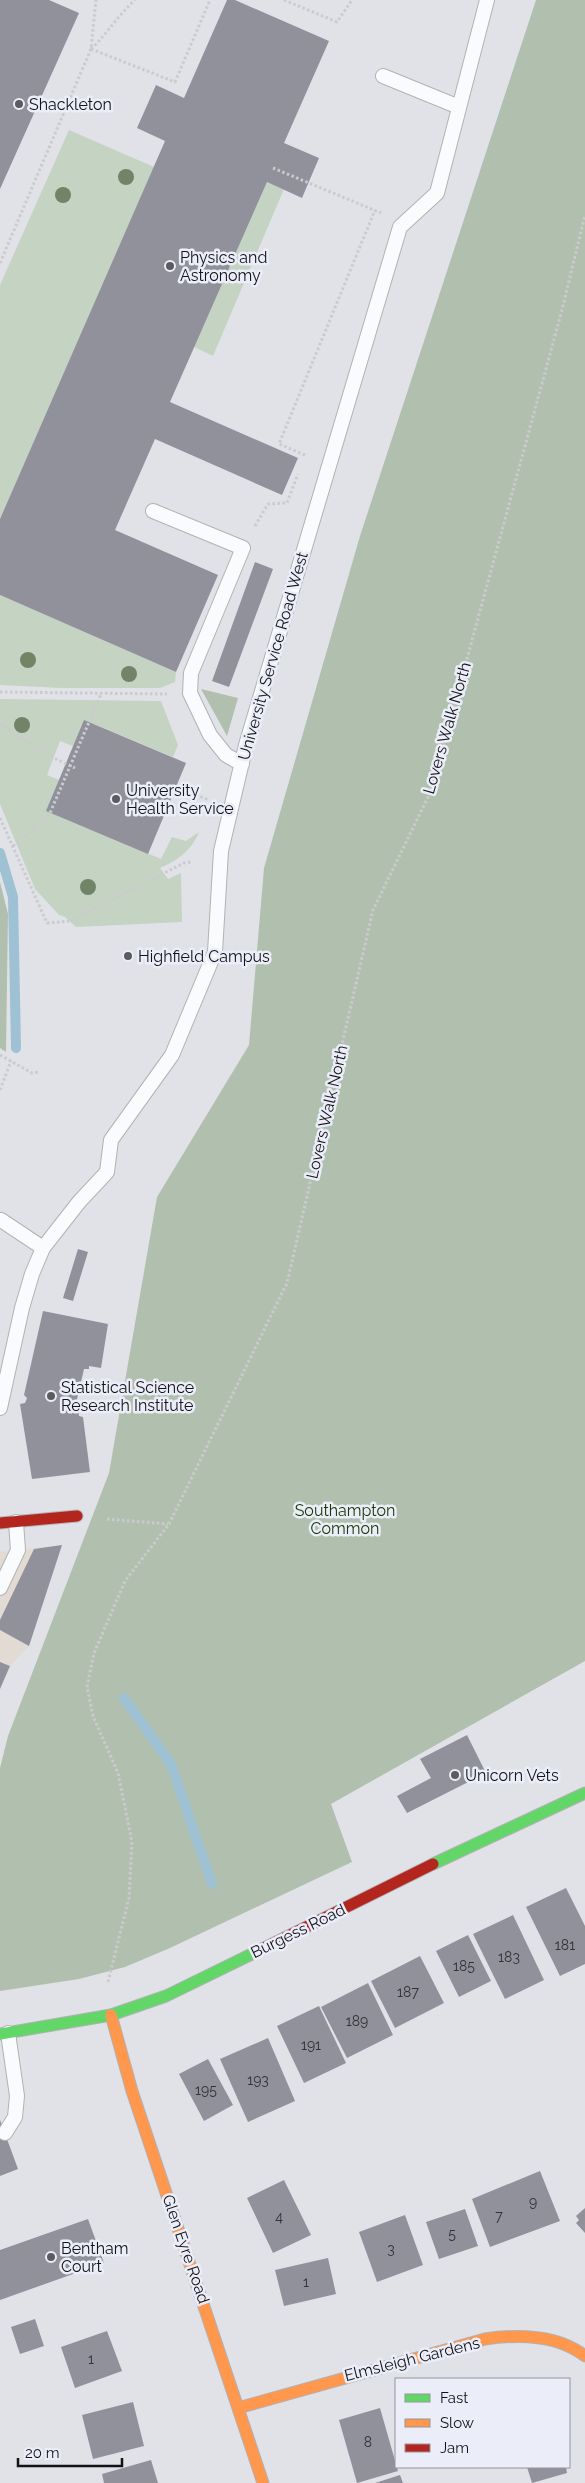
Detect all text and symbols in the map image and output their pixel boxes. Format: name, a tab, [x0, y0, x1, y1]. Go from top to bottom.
place label: Shackleton	[29, 95, 112, 114]
marker: Shackleton	[13, 98, 25, 110]
place label: Physics and Astronomy	[180, 248, 267, 285]
marker: Physics and Astronomy	[164, 260, 176, 272]
street label: University Service Road West	[234, 549, 312, 762]
street label: Lovers Walk North	[419, 660, 475, 796]
place label: University Health Service	[126, 781, 234, 818]
marker: University Health Service	[110, 793, 122, 805]
place label: Highfield Campus	[138, 947, 270, 966]
marker: Highfield Campus	[122, 950, 134, 962]
street label: Lovers Walk North	[302, 1043, 352, 1181]
place label: Statistical Science Research Institute	[61, 1378, 194, 1415]
marker: Statistical Science Research Institute	[45, 1390, 57, 1402]
park label: Southampton Common	[295, 1501, 395, 1538]
place label: Unicorn Vets	[465, 1766, 559, 1785]
marker: Unicorn Vets	[449, 1769, 461, 1781]
street label: Burgess Road	[248, 1900, 348, 1962]
house number: 181	[555, 1937, 575, 1953]
house number: 183	[498, 1949, 520, 1965]
house number: 185	[453, 1958, 475, 1974]
house number: 187	[397, 1984, 419, 2000]
house number: 189	[346, 2013, 368, 2029]
house number: 191	[301, 2037, 321, 2053]
house number: 193	[247, 2072, 269, 2088]
house number: 195	[195, 2082, 217, 2098]
street label: Glen Eyre Road	[158, 2192, 214, 2306]
house number: 9	[529, 2194, 537, 2210]
house number: 7	[495, 2208, 503, 2224]
house number: 4	[275, 2209, 283, 2225]
house number: 5	[448, 2226, 456, 2242]
place label: Bentham Court	[61, 2239, 128, 2276]
house number: 3	[387, 2241, 395, 2257]
marker: Bentham Court	[45, 2251, 57, 2263]
house number: 1	[303, 2274, 309, 2290]
street label: Elmsleigh Gardens	[342, 2333, 482, 2385]
house number: 1	[88, 2351, 94, 2367]
legend	[395, 2378, 570, 2468]
text: Fast	[440, 2389, 468, 2407]
text: Slow	[440, 2414, 474, 2432]
house number: 8	[364, 2434, 372, 2450]
scale bar	[18, 2436, 121, 2468]
text: Jam	[440, 2439, 469, 2457]
text: 20 m	[25, 2444, 60, 2462]

